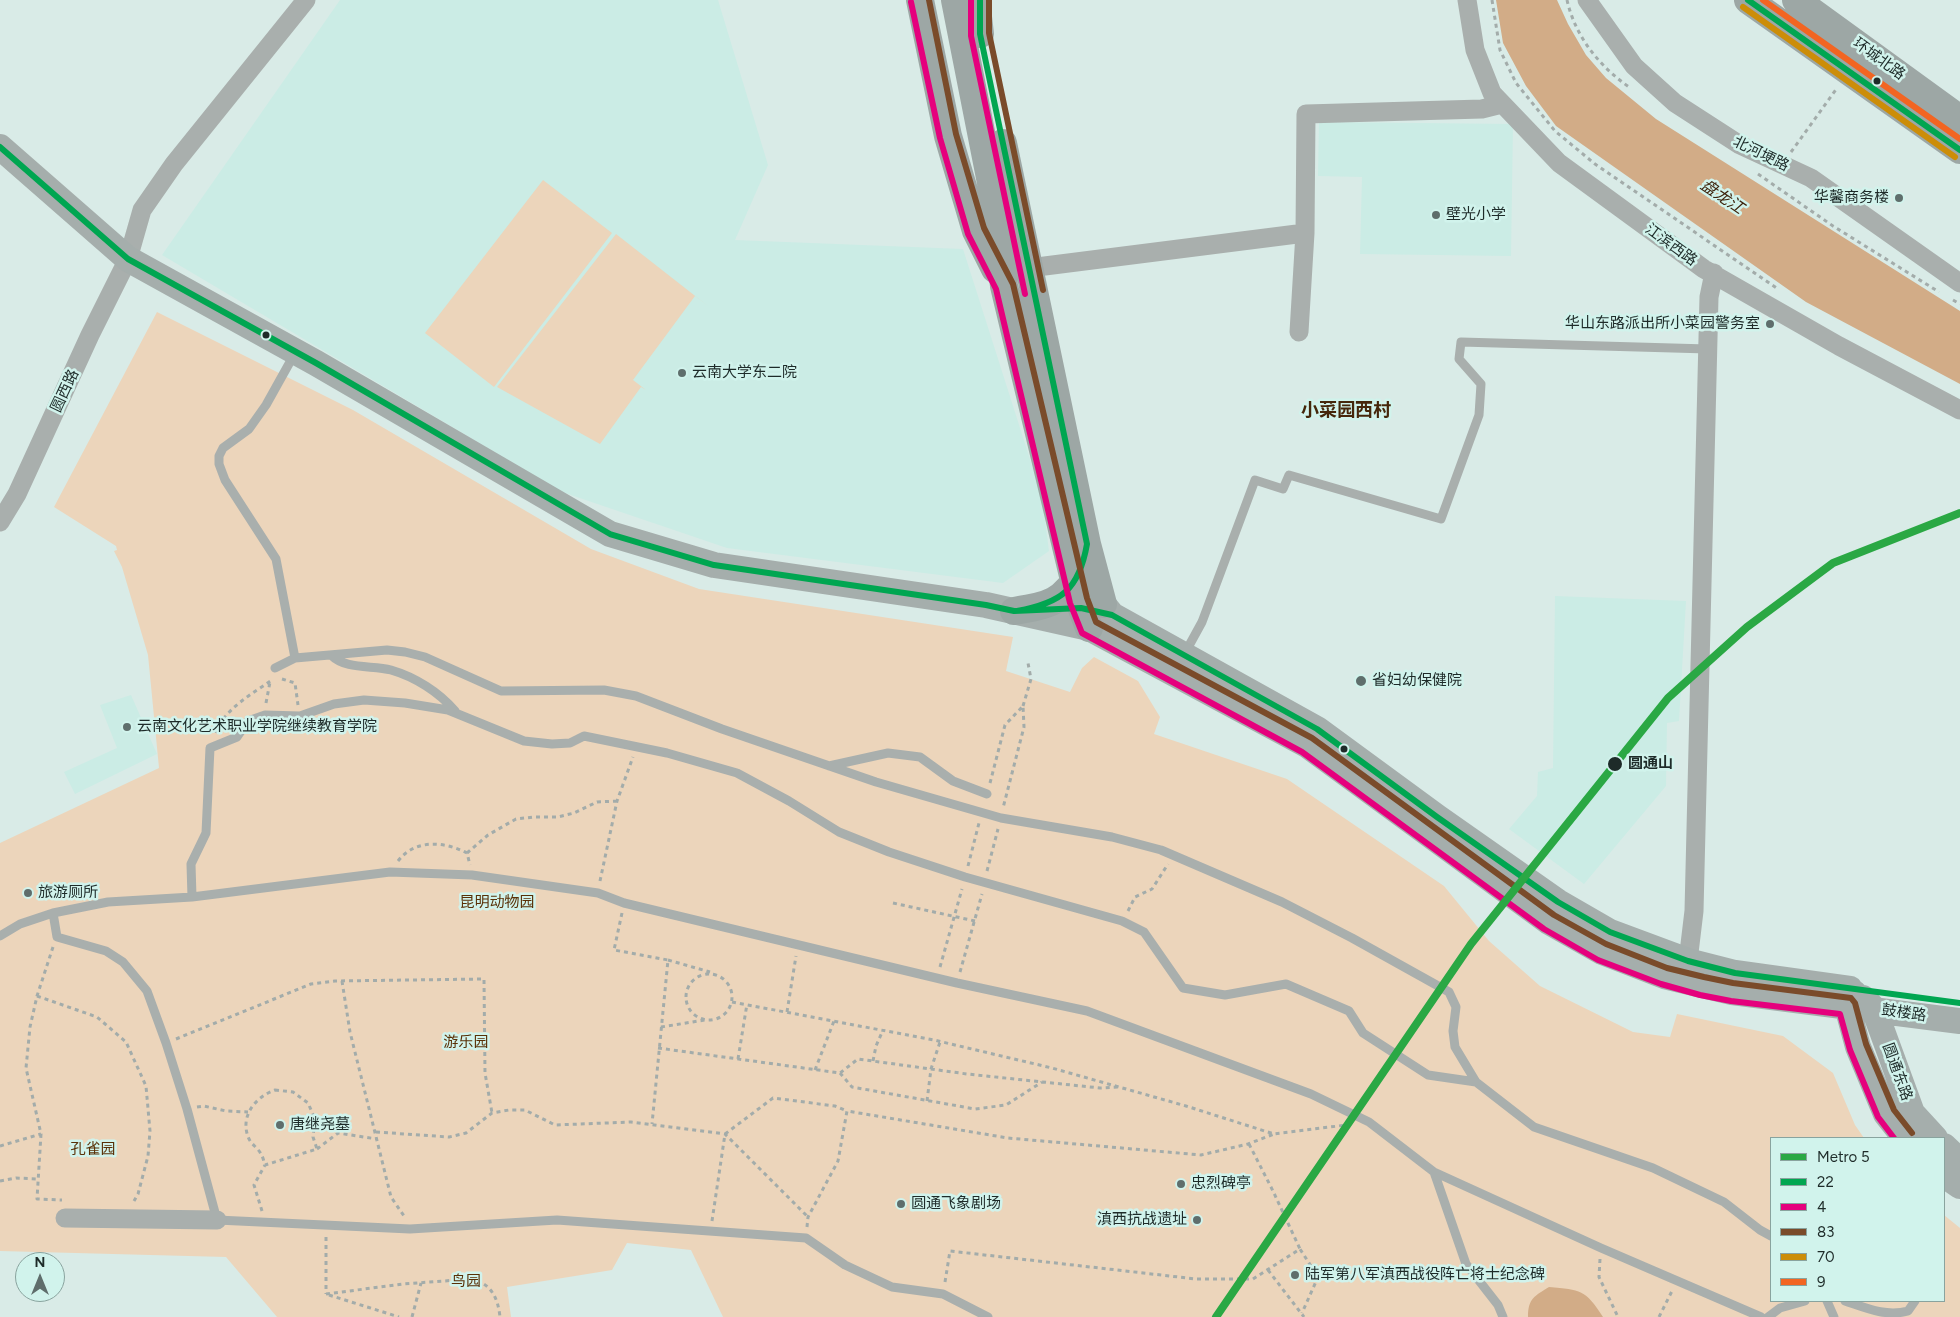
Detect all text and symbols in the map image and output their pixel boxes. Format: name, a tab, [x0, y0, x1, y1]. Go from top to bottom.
street label: 环城北路	[1849, 34, 1909, 84]
unlabelled marker	[1872, 76, 1882, 86]
street label: 北河埂路	[1730, 133, 1792, 175]
water label: 盘龙江	[1697, 176, 1747, 218]
place label: 华馨商务楼	[1814, 189, 1889, 207]
marker: 华馨商务楼	[1893, 192, 1905, 204]
place label: 壁光小学	[1446, 206, 1506, 224]
marker: 壁光小学	[1430, 209, 1442, 221]
street label: 江滨西路	[1641, 220, 1701, 270]
place label: 华山东路派出所小菜园警务室	[1565, 315, 1760, 333]
marker: 华山东路派出所小菜园警务室	[1764, 318, 1776, 330]
unlabelled marker	[261, 330, 271, 340]
place label: 云南大学东二院	[692, 364, 797, 382]
street label: 圆西路	[47, 367, 83, 415]
marker: 云南大学东二院	[676, 367, 688, 379]
district label: 小菜园西村	[1301, 400, 1391, 422]
place label: 省妇幼保健院	[1372, 672, 1462, 690]
marker: 省妇幼保健院	[1354, 674, 1368, 688]
place label: 云南文化艺术职业学院继续教育学院	[137, 718, 377, 736]
marker: 云南文化艺术职业学院继续教育学院	[121, 721, 133, 733]
unlabelled marker	[1339, 744, 1349, 754]
marker: 圆通山	[1606, 755, 1624, 773]
place label: 圆通山	[1628, 755, 1673, 773]
place label: 旅游厕所	[38, 884, 98, 902]
marker: 旅游厕所	[22, 887, 34, 899]
park label: 昆明动物园	[460, 894, 534, 912]
street label: 鼓楼路	[1880, 1001, 1928, 1025]
park label: 游乐园	[444, 1034, 488, 1052]
street label: 圆通东路	[1878, 1041, 1916, 1103]
place label: 唐继尧墓	[290, 1116, 350, 1134]
marker: 唐继尧墓	[274, 1119, 286, 1131]
legend	[1770, 1137, 1945, 1302]
park label: 孔雀园	[71, 1141, 115, 1159]
text: Metro 5	[1817, 1148, 1870, 1166]
text: 22	[1817, 1173, 1834, 1191]
place label: 忠烈碑亭	[1191, 1175, 1251, 1193]
marker: 忠烈碑亭	[1175, 1178, 1187, 1190]
place label: 圆通飞象剧场	[911, 1195, 1001, 1213]
marker: 圆通飞象剧场	[895, 1198, 907, 1210]
text: 4	[1817, 1198, 1826, 1216]
place label: 滇西抗战遗址	[1097, 1211, 1187, 1229]
marker: 滇西抗战遗址	[1191, 1214, 1203, 1226]
text: 83	[1817, 1223, 1834, 1241]
text: 70	[1817, 1248, 1835, 1266]
north arrow	[15, 1252, 65, 1302]
text: N	[35, 1254, 45, 1271]
place label: 陆军第八军滇西战役阵亡将士纪念碑	[1305, 1266, 1545, 1284]
marker: 陆军第八军滇西战役阵亡将士纪念碑	[1289, 1269, 1301, 1281]
park label: 鸟园	[451, 1273, 481, 1291]
text: 9	[1817, 1273, 1826, 1291]

